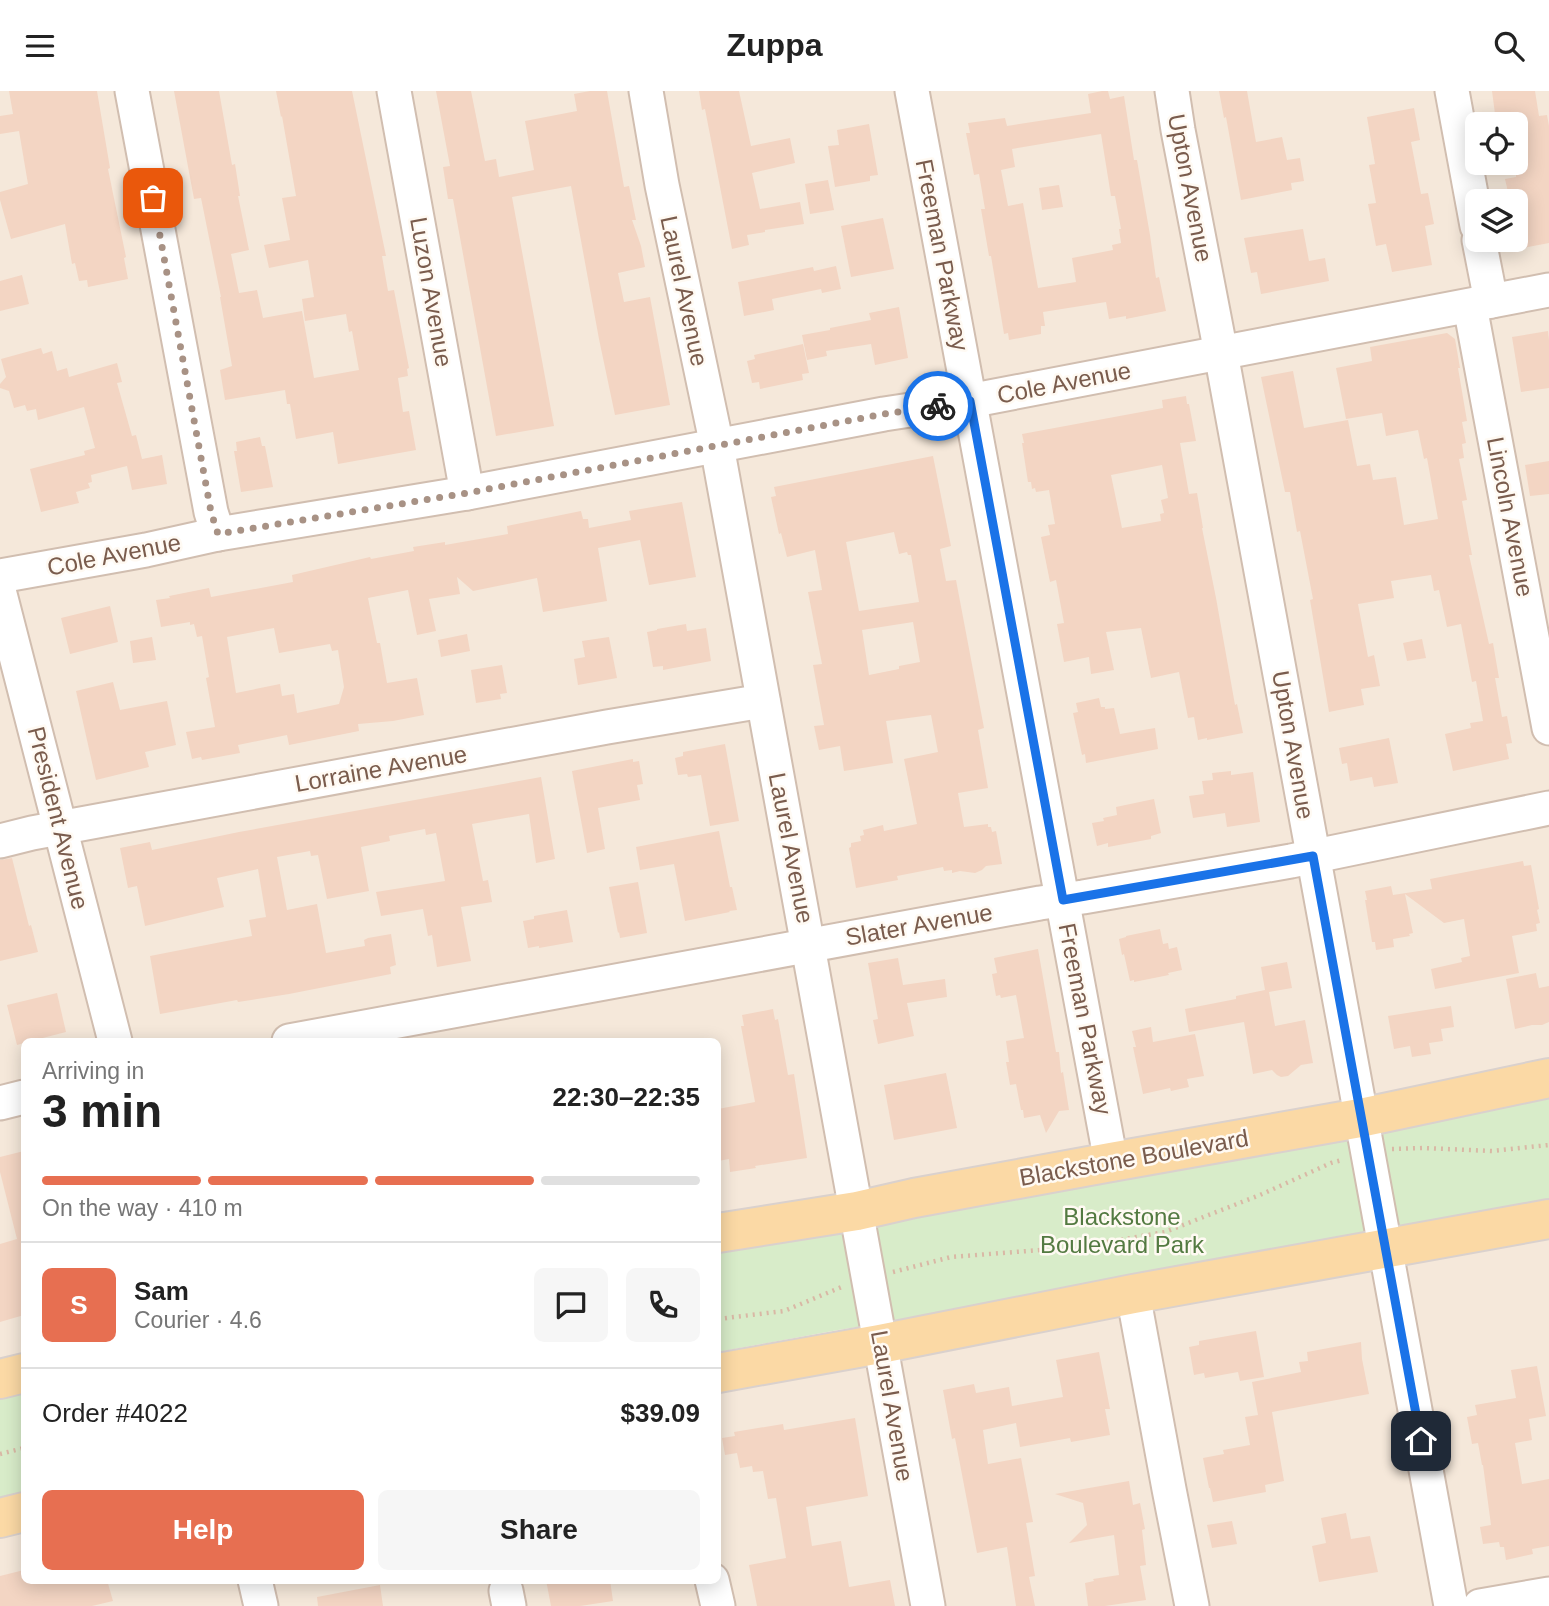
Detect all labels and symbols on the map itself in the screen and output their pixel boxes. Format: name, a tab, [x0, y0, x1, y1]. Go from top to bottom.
street label: Upton Avenue	[1163, 112, 1218, 264]
street label: Freeman Parkway	[911, 157, 974, 353]
pin	[123, 168, 183, 228]
street label: Laurel Avenue	[655, 213, 714, 369]
street label: Luzon Avenue	[405, 215, 458, 369]
street label: Cole Avenue	[995, 356, 1133, 409]
courier	[903, 371, 973, 441]
street label: Lincoln Avenue	[1482, 435, 1539, 599]
street label: Cole Avenue	[45, 528, 183, 581]
street label: Upton Avenue	[1267, 669, 1320, 821]
street label: President Avenue	[23, 724, 94, 912]
street label: Lorraine Avenue	[293, 740, 469, 797]
street label: Laurel Avenue	[764, 770, 819, 926]
street label: Slater Avenue	[843, 898, 995, 951]
street label: Freeman Parkway	[1054, 921, 1117, 1117]
street label: Blackstone Boulevard	[1017, 1124, 1251, 1191]
park label: Blackstone Boulevard Park	[1040, 1203, 1205, 1258]
street label: Laurel Avenue	[866, 1328, 919, 1484]
pin	[1391, 1411, 1451, 1471]

